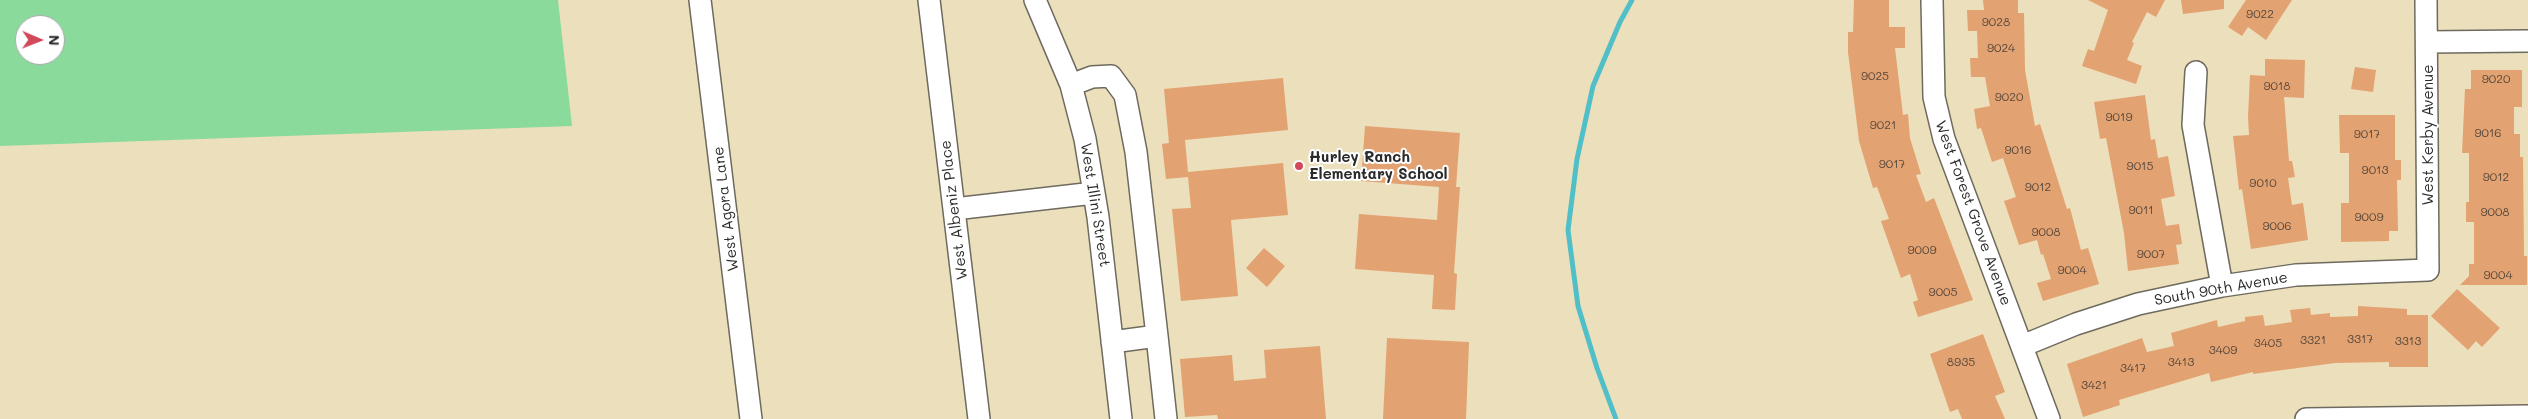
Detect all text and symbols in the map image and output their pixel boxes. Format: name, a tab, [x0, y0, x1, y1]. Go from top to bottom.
house number: 9022	[2246, 7, 2274, 21]
north arrow	[15, 15, 65, 65]
house number: 9028	[1982, 15, 2010, 29]
text: N	[45, 35, 64, 46]
house number: 9024	[1987, 41, 2015, 55]
street label: West Kerby Avenue	[2419, 64, 2437, 206]
house number: 9025	[1861, 69, 1889, 83]
house number: 9020	[2482, 72, 2510, 86]
house number: 9018	[2263, 79, 2291, 93]
house number: 9020	[1995, 90, 2023, 104]
house number: 9019	[2106, 110, 2132, 124]
house number: 9021	[1870, 118, 1896, 132]
street label: West Forest Grove Avenue	[1931, 118, 2015, 308]
house number: 9016	[2474, 126, 2502, 140]
house number: 9017	[2354, 127, 2380, 141]
street label: West Albeniz Place	[937, 139, 971, 281]
street label: West Illini Street	[1076, 142, 1114, 268]
house number: 9016	[2004, 143, 2032, 157]
street label: West Agora Lane	[709, 146, 743, 272]
place label: Hurley Ranch Elementary School	[1309, 148, 1448, 183]
house number: 9017	[1879, 157, 1905, 171]
house number: 9015	[2127, 159, 2153, 173]
marker: Hurley Ranch Elementary School	[1293, 160, 1305, 172]
house number: 9013	[2362, 163, 2388, 177]
house number: 9012	[2483, 170, 2509, 184]
house number: 9010	[2249, 176, 2277, 190]
house number: 9012	[2025, 180, 2051, 194]
house number: 9011	[2128, 203, 2154, 217]
house number: 9008	[2480, 205, 2510, 219]
house number: 9009	[2355, 210, 2383, 224]
house number: 9006	[2262, 219, 2292, 233]
house number: 9008	[2031, 225, 2061, 239]
house number: 9009	[1908, 243, 1936, 257]
house number: 9007	[2137, 247, 2165, 261]
house number: 9004	[2058, 263, 2086, 277]
street label: South 90th Avenue	[2153, 268, 2289, 310]
house number: 9004	[2484, 268, 2512, 282]
house number: 9005	[1929, 285, 1957, 299]
house number: 3317	[2347, 332, 2373, 346]
house number: 3321	[2300, 333, 2326, 347]
house number: 3313	[2395, 334, 2421, 348]
house number: 3405	[2254, 336, 2282, 350]
house number: 3409	[2209, 343, 2237, 357]
house number: 8935	[1947, 355, 1975, 369]
house number: 3413	[2168, 355, 2194, 369]
house number: 3417	[2120, 361, 2146, 375]
house number: 3421	[2081, 378, 2107, 392]

